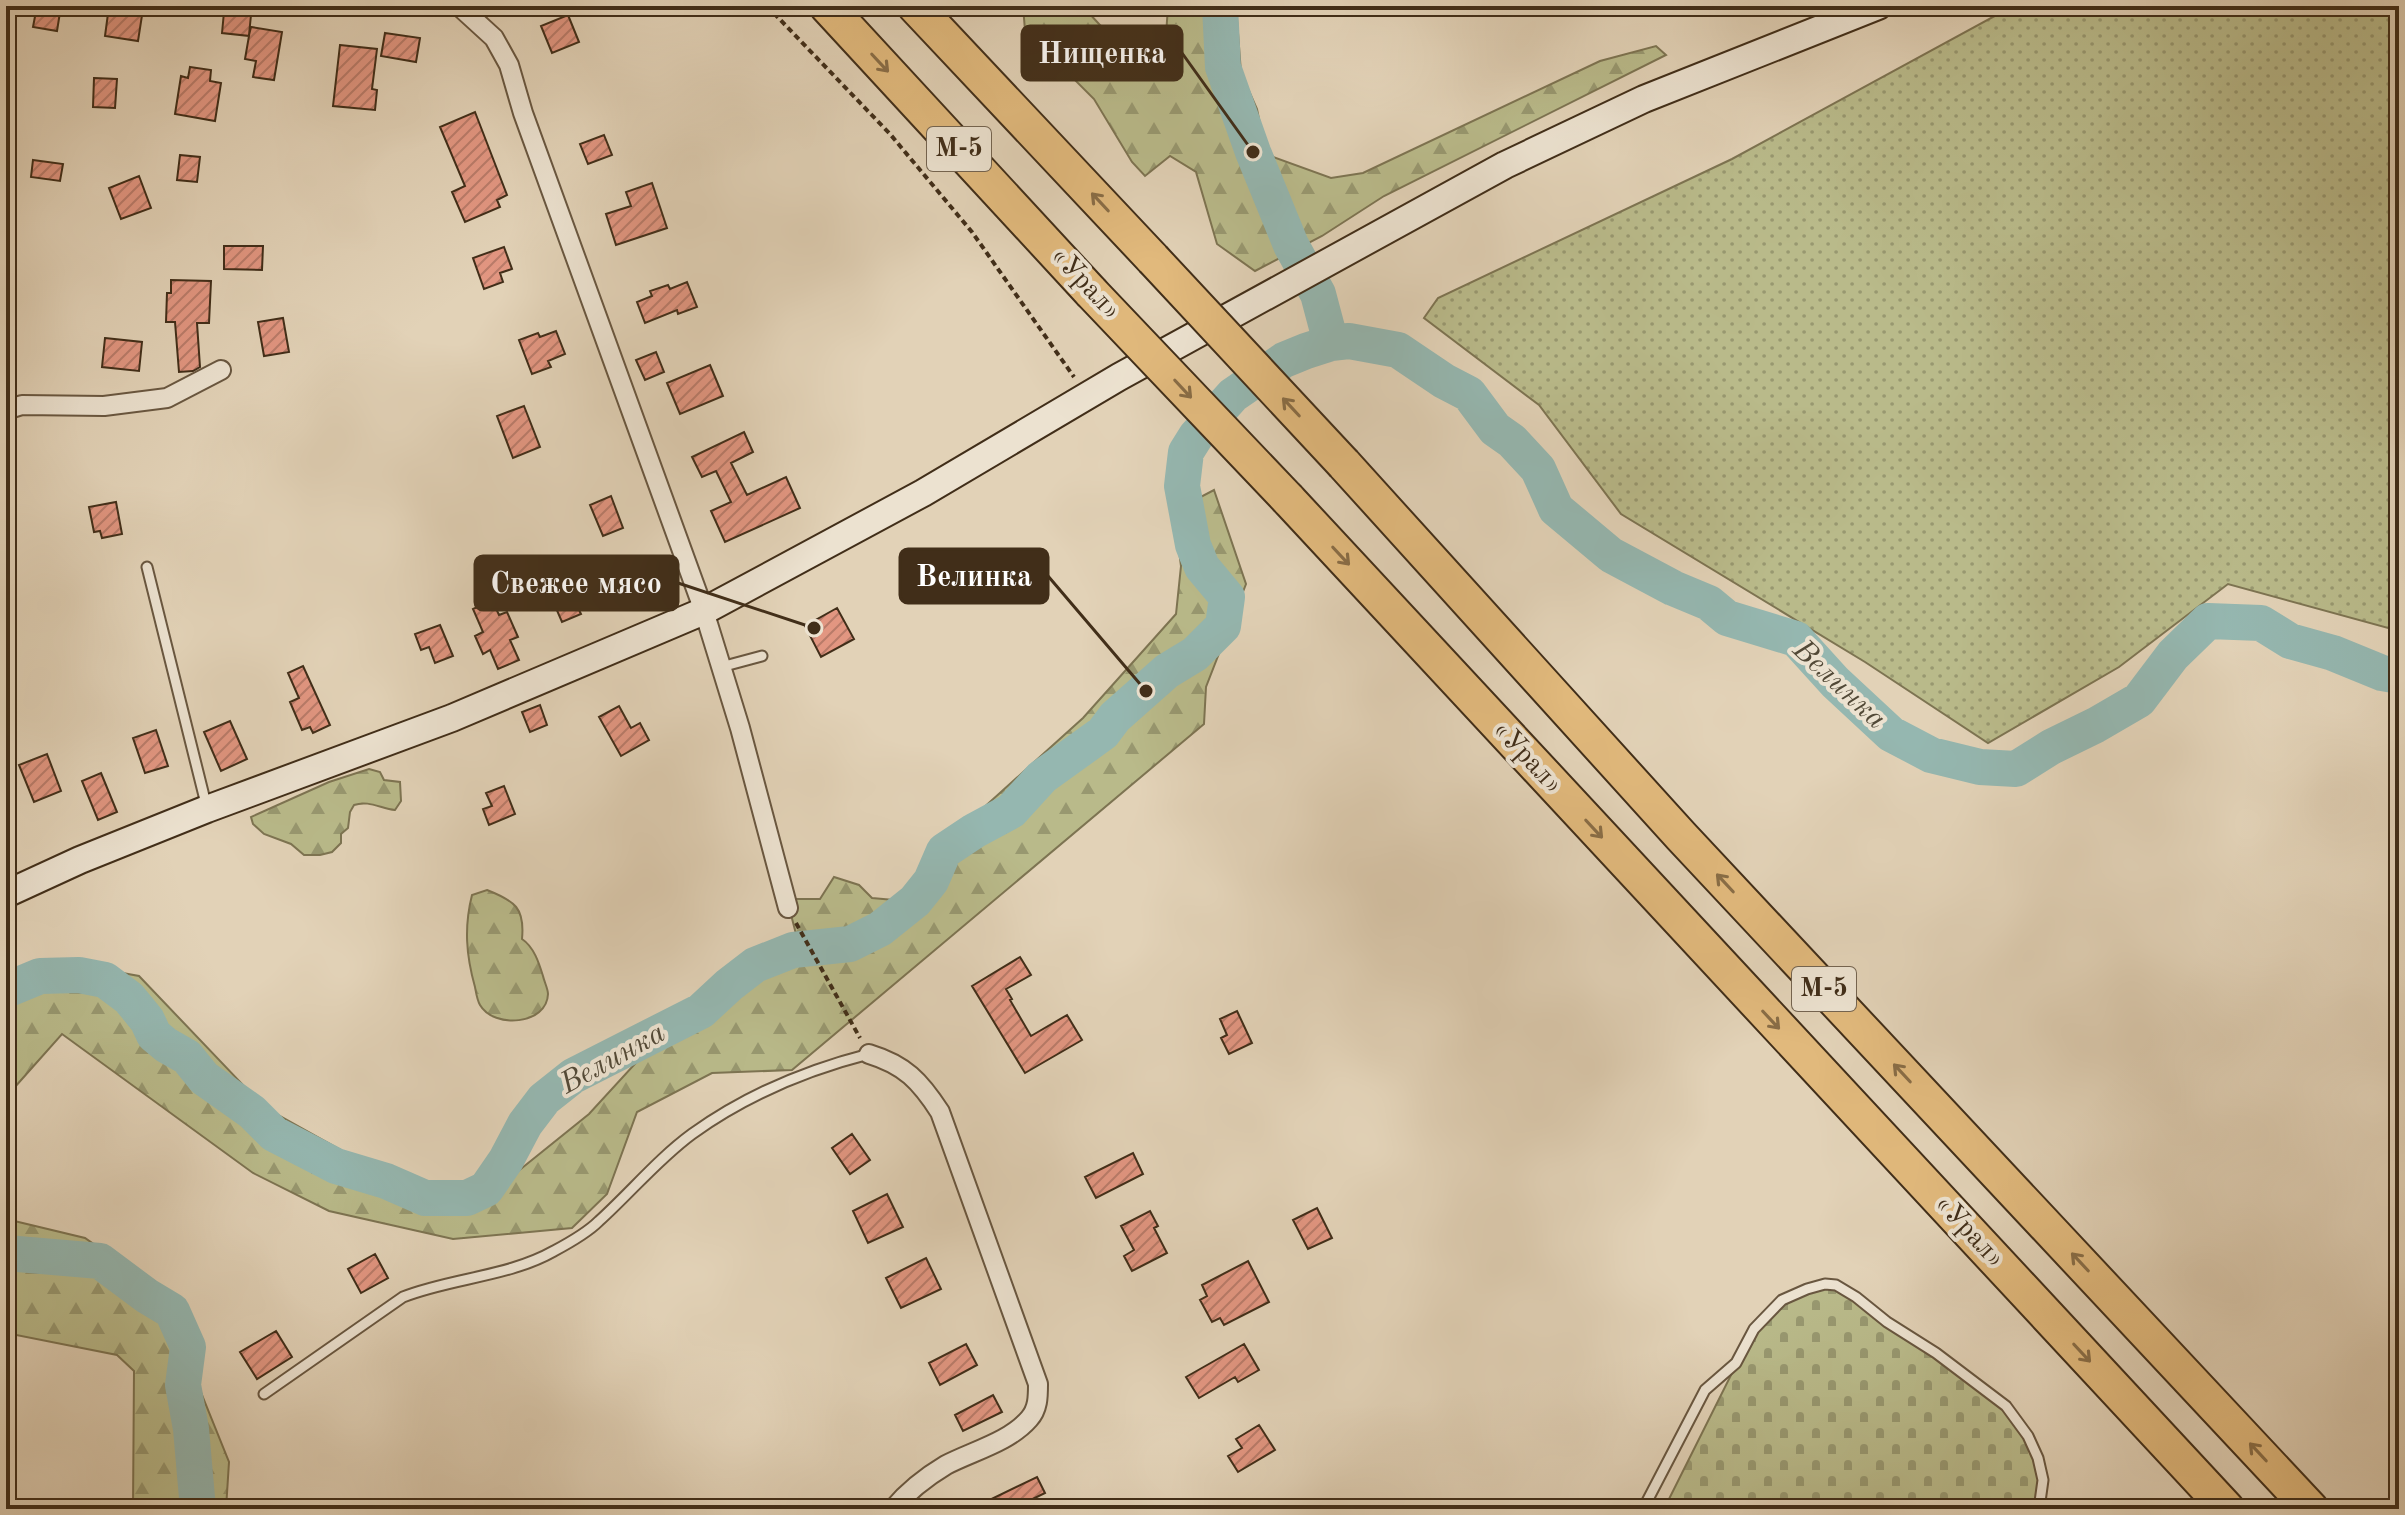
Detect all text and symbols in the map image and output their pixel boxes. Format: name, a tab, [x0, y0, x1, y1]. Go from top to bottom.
callout: Нищенка	[1022, 26, 1182, 80]
text: Нищенка	[1038, 40, 1166, 70]
one-way arrow	[870, 53, 888, 73]
road number: М-5	[927, 127, 991, 171]
one-way arrow	[1090, 192, 1109, 212]
street label: «Урал»	[1045, 242, 1125, 326]
one-way arrow	[1174, 379, 1193, 399]
one-way arrow	[1281, 397, 1300, 417]
one-way arrow	[1331, 546, 1349, 566]
callout: Велинка	[900, 549, 1048, 603]
callout: Свежее мясо	[475, 556, 678, 610]
text: Велинка	[916, 563, 1032, 593]
text: Свежее мясо	[490, 570, 662, 600]
water label: Велинка	[1786, 634, 1891, 735]
street label: «Урал»	[1487, 716, 1567, 800]
one-way arrow	[1584, 819, 1602, 839]
one-way arrow	[1715, 873, 1734, 893]
road number: М-5	[1792, 967, 1856, 1011]
one-way arrow	[1761, 1009, 1779, 1029]
water label: Велинка	[554, 1018, 671, 1101]
one-way arrow	[1894, 1063, 1912, 1083]
street label: «Урал»	[1929, 1190, 2009, 1274]
one-way arrow	[2072, 1253, 2090, 1273]
one-way arrow	[2072, 1343, 2091, 1363]
one-way arrow	[2249, 1443, 2268, 1462]

